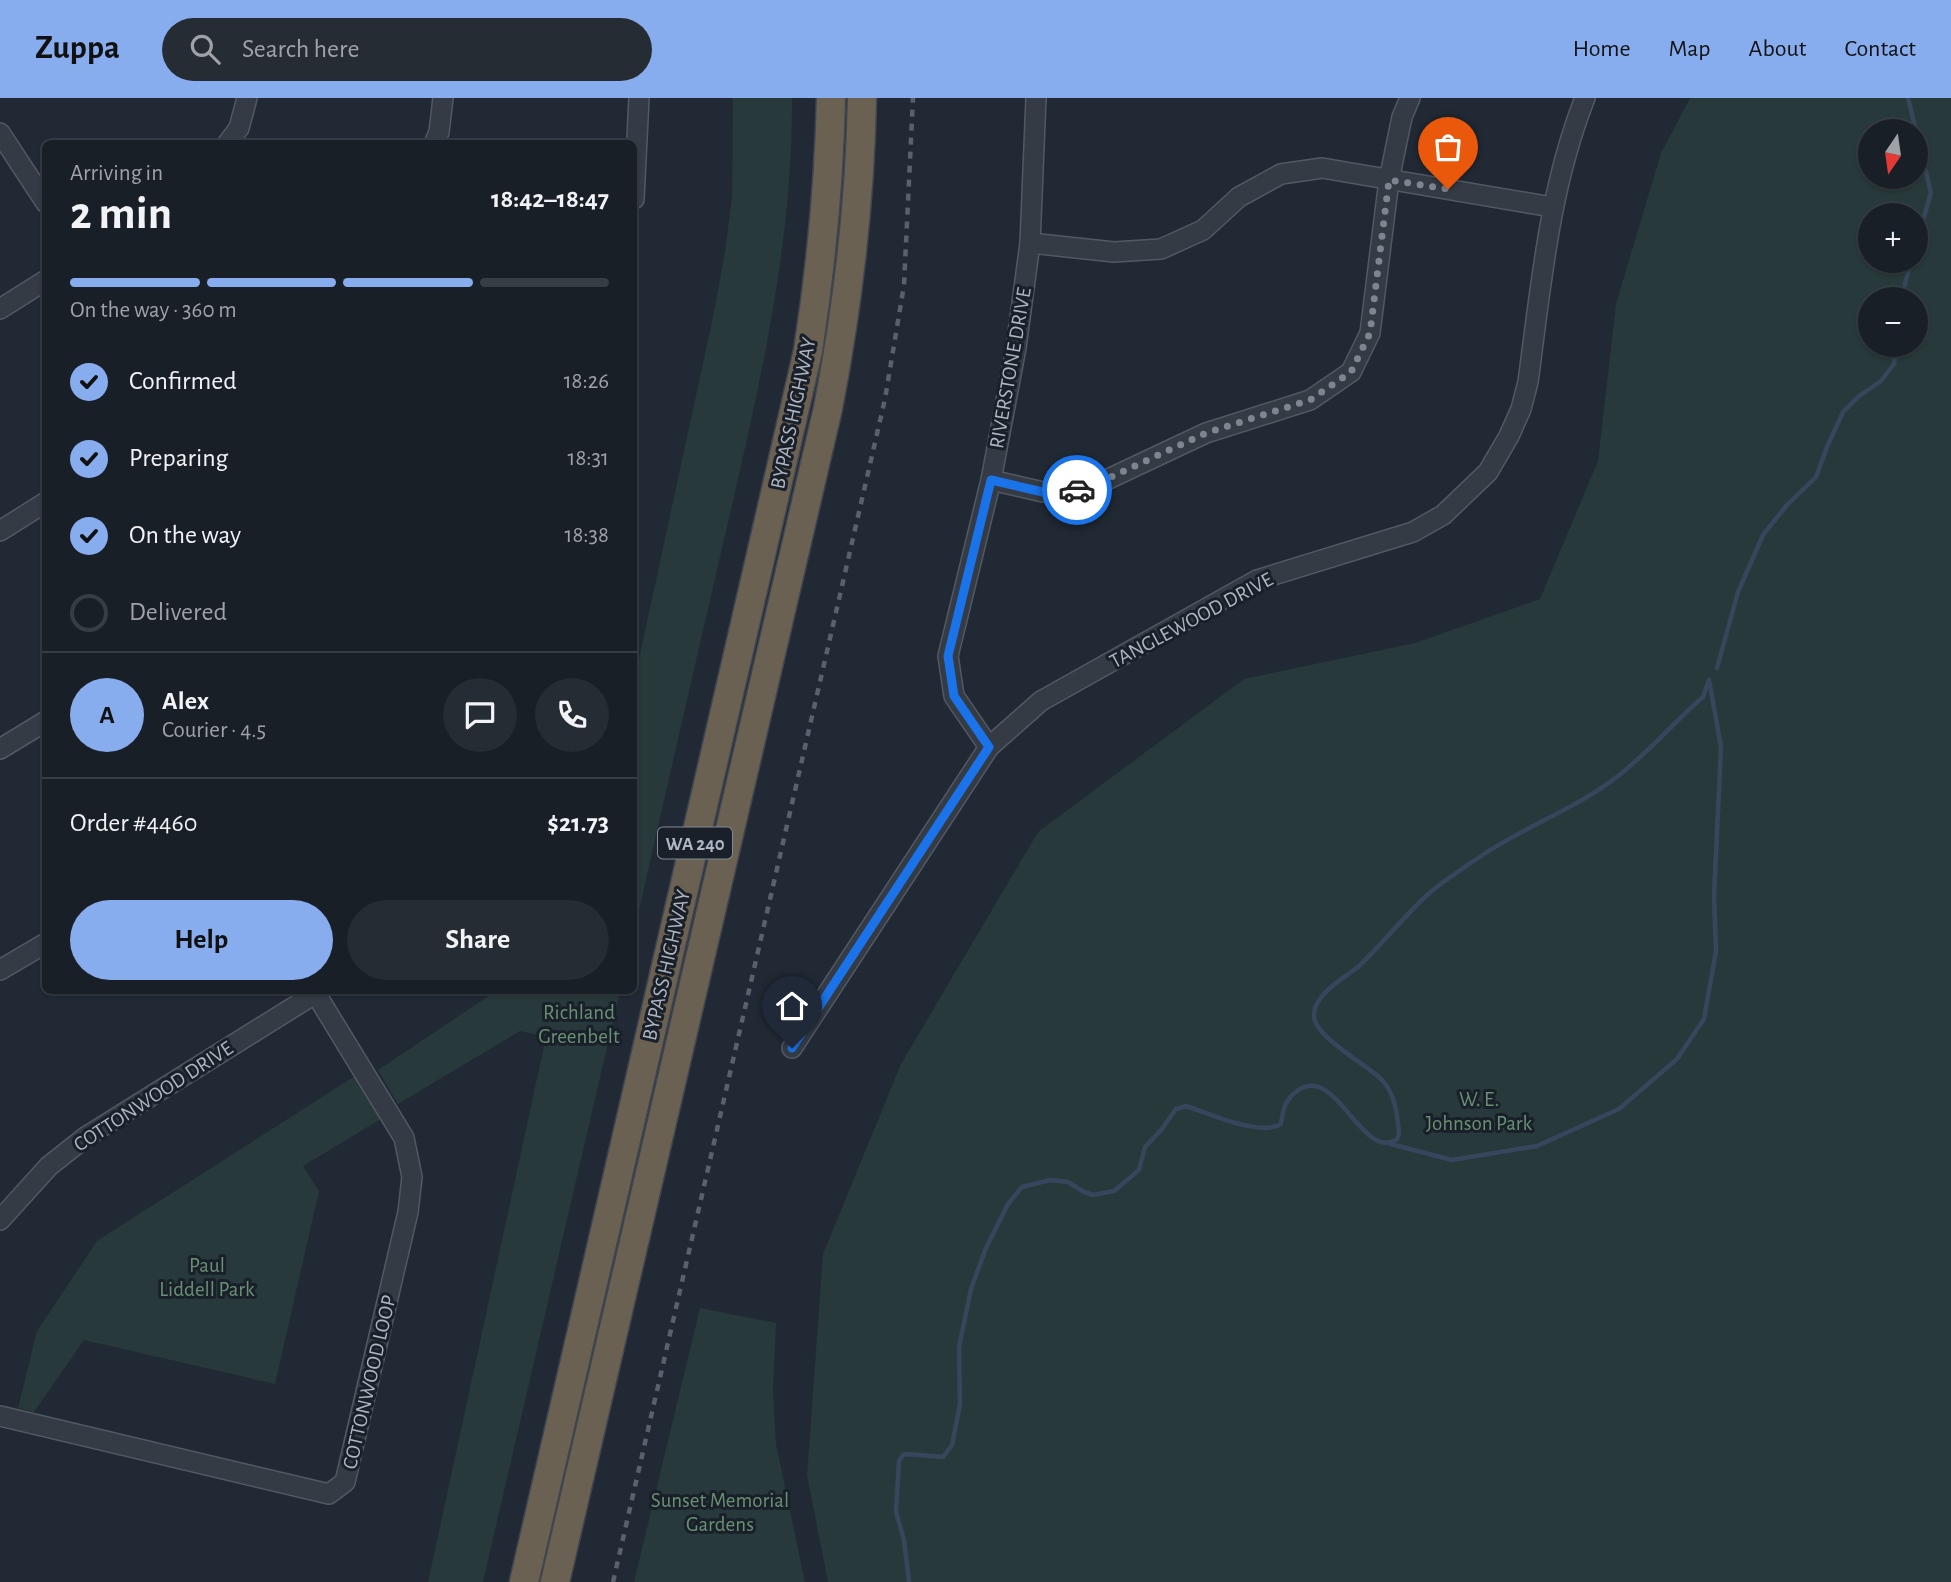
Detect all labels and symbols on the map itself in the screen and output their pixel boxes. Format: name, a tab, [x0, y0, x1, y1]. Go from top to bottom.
pin	[1418, 117, 1478, 189]
north arrow	[1858, 119, 1928, 189]
street label: RIVERSTONE DRIVE	[986, 286, 1035, 450]
street label: BYPASS HIGHWAY	[767, 335, 820, 491]
courier	[1042, 455, 1112, 525]
street label: TANGLEWOOD DRIVE	[1106, 569, 1276, 672]
road number: WA 240	[658, 828, 732, 858]
street label: BYPASS HIGHWAY	[639, 888, 694, 1043]
pin	[762, 976, 822, 1048]
park label: Richland Greenbelt	[538, 1002, 620, 1047]
street label: COTTONWOOD DRIVE	[70, 1037, 237, 1156]
park label: W. E. Johnson Park	[1426, 1089, 1533, 1134]
park label: Paul Liddell Park	[159, 1255, 255, 1300]
street label: COTTONWOOD LOOP	[339, 1293, 400, 1471]
park label: Sunset Memorial Gardens	[651, 1490, 789, 1535]

